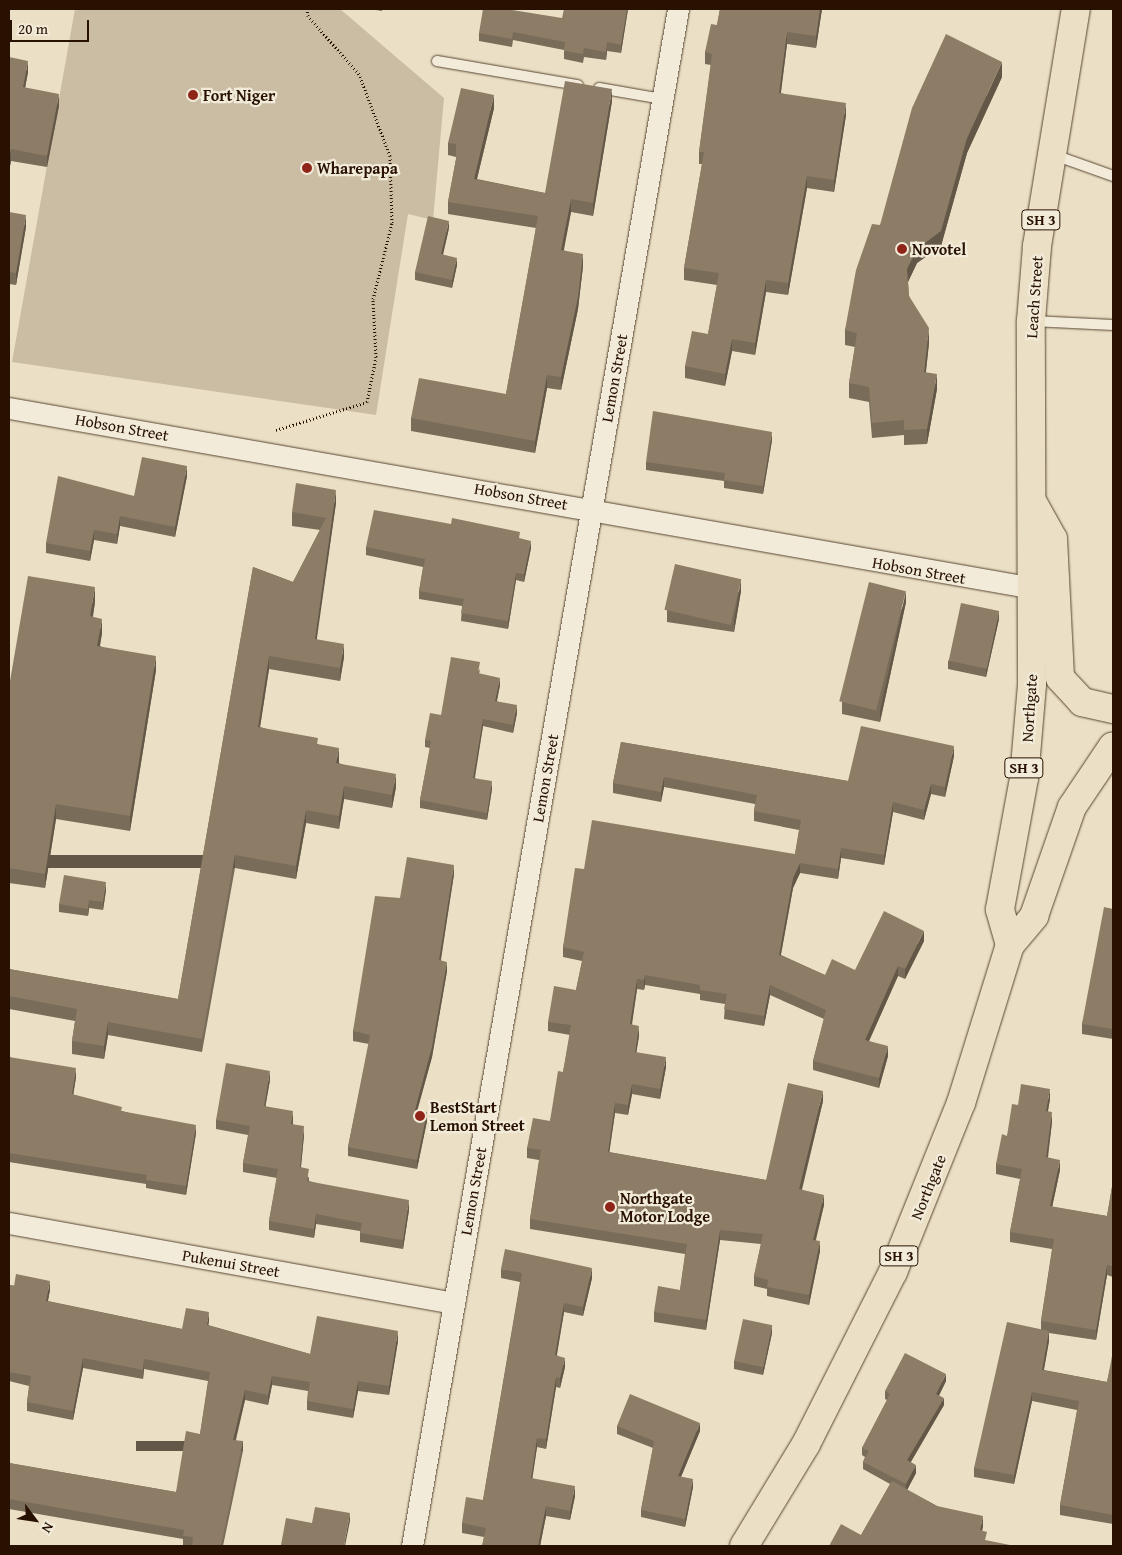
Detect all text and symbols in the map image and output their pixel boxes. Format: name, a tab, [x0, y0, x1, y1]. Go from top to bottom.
scale bar	[12, 10, 91, 42]
text: 20 m	[18, 18, 48, 39]
place label: Fort Niger	[203, 85, 275, 105]
marker: Fort Niger	[187, 89, 199, 101]
place label: Wharepapa	[317, 158, 398, 178]
marker: Wharepapa	[301, 162, 313, 174]
road number: SH 3	[1021, 208, 1061, 232]
place label: Novotel	[912, 239, 966, 259]
marker: Novotel	[896, 243, 908, 255]
street label: Leach Street	[1022, 255, 1046, 339]
street label: Lemon Street	[597, 332, 631, 424]
street label: Hobson Street	[74, 409, 170, 445]
street label: Hobson Street	[473, 478, 569, 514]
street label: Hobson Street	[871, 552, 967, 588]
street label: Northgate	[1017, 673, 1041, 743]
street label: Lemon Street	[528, 732, 562, 824]
road number: SH 3	[1004, 756, 1044, 780]
place label: BestStart Lemon Street	[430, 1097, 525, 1135]
marker: BestStart Lemon Street	[414, 1110, 426, 1122]
street label: Lemon Street	[456, 1145, 490, 1237]
street label: Northgate	[906, 1152, 950, 1222]
place label: Northgate Motor Lodge	[620, 1188, 710, 1226]
marker: Northgate Motor Lodge	[604, 1201, 616, 1213]
road number: SH 3	[879, 1244, 919, 1268]
street label: Pukenui Street	[181, 1245, 281, 1281]
north arrow	[10, 1495, 60, 1545]
text: N	[37, 1519, 59, 1537]

